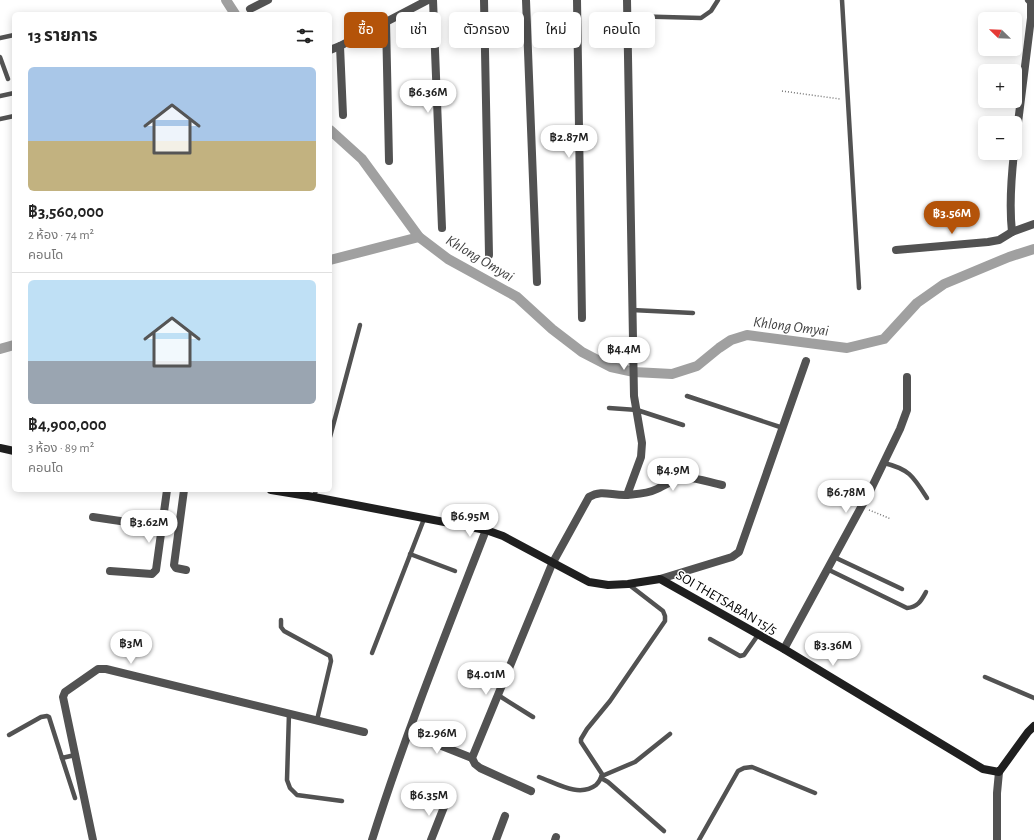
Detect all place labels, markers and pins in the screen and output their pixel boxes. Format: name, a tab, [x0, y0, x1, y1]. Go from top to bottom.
pin: ฿6.36M	[395, 80, 461, 114]
pin: ฿2.87M	[536, 125, 602, 159]
pin: ฿3.56M	[919, 201, 985, 235]
pin: ฿4.4M	[596, 337, 652, 371]
pin: ฿4.9M	[645, 458, 701, 492]
pin: ฿6.78M	[813, 480, 879, 514]
pin: ฿6.95M	[437, 504, 503, 538]
pin: ฿3.62M	[116, 510, 182, 544]
pin: ฿3M	[112, 631, 150, 665]
pin: ฿3.36M	[800, 633, 866, 667]
pin: ฿4.01M	[453, 662, 519, 696]
pin: ฿2.96M	[404, 721, 470, 755]
pin: ฿6.35M	[396, 783, 462, 817]

